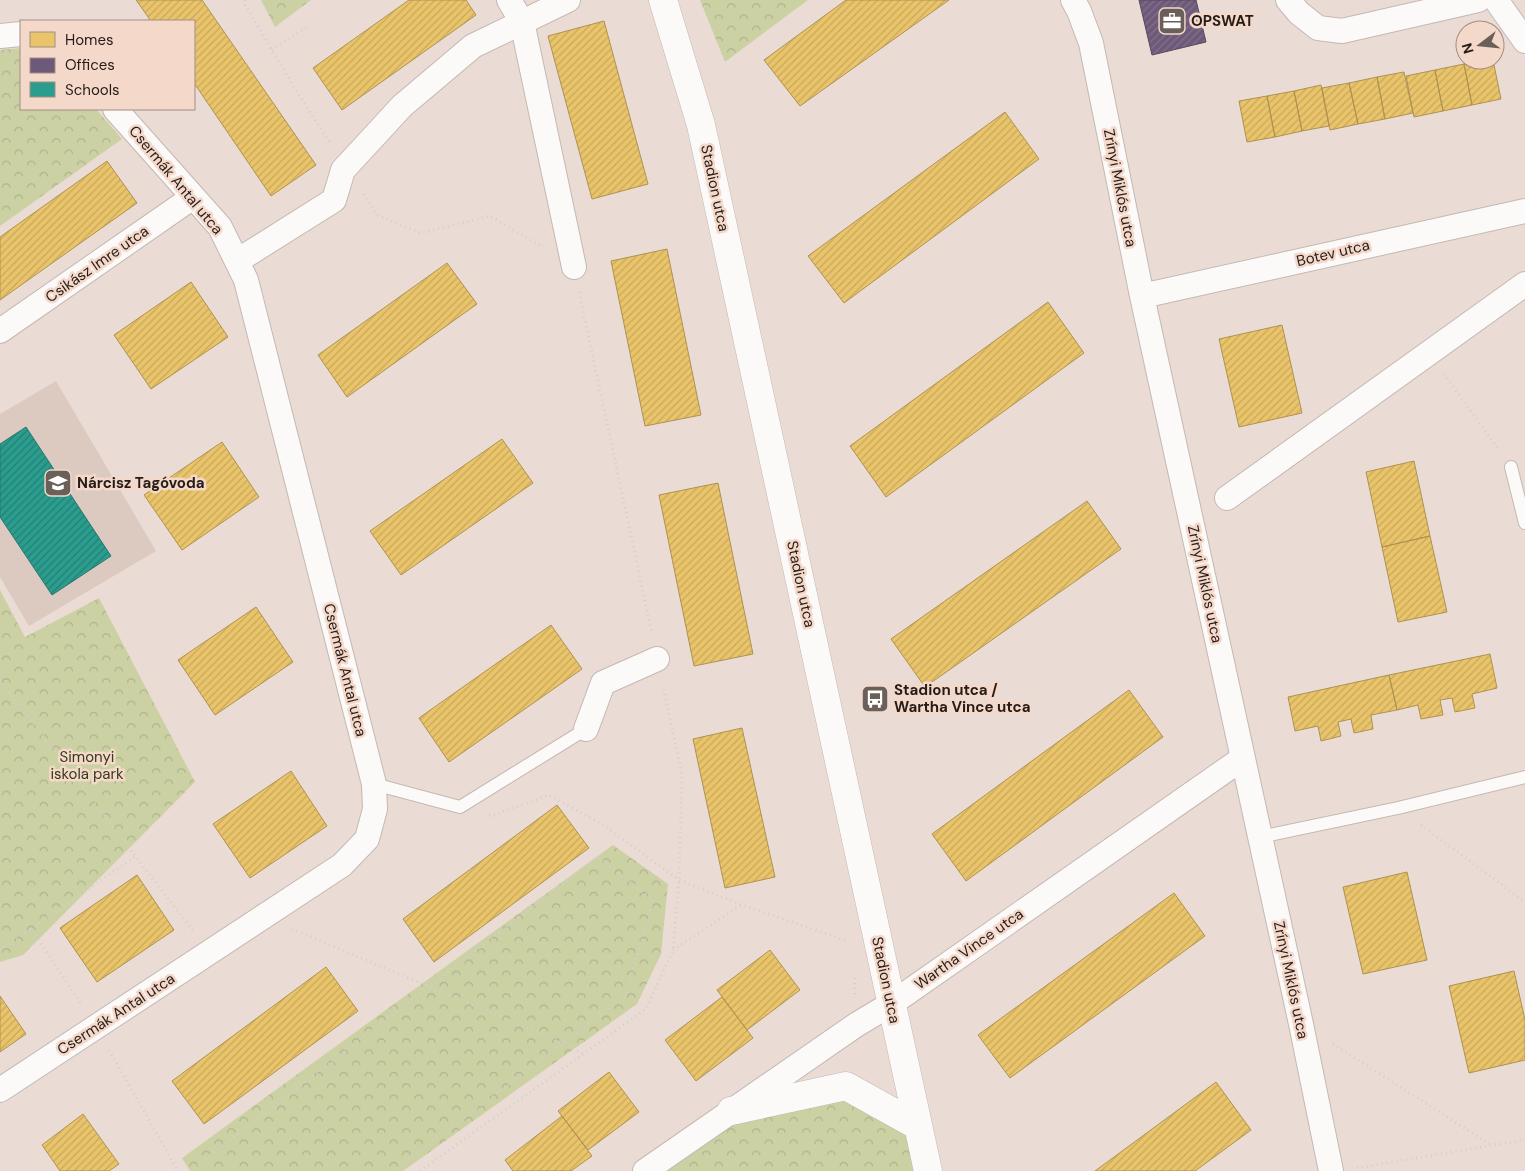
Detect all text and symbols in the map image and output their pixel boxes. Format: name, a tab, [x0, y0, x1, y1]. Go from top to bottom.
office icon: OPSWAT	[1157, 6, 1187, 36]
place label: OPSWAT	[1191, 11, 1254, 31]
legend	[20, 20, 195, 110]
north arrow	[1455, 20, 1505, 70]
text: Homes	[65, 30, 114, 50]
text: N	[1457, 41, 1478, 56]
text: Offices	[65, 55, 115, 75]
text: Schools	[65, 80, 120, 100]
street label: Csermák Antal utca	[125, 121, 227, 239]
street label: Zrínyi Miklós utca	[1099, 127, 1141, 249]
street label: Stadion utca	[696, 143, 734, 233]
street label: Csikász Imre utca	[41, 221, 153, 307]
street label: Botev utca	[1294, 235, 1372, 271]
school or university icon: Nárcisz Tagóvoda	[43, 468, 73, 498]
place label: Nárcisz Tagóvoda	[77, 473, 205, 493]
street label: Zrínyi Miklós utca	[1183, 523, 1227, 645]
street label: Stadion utca	[782, 539, 820, 629]
street label: Csermák Antal utca	[319, 601, 371, 739]
place label: Stadion utca / Wartha Vince utca	[894, 680, 1030, 717]
bus stop icon: Stadion utca / Wartha Vince utca	[860, 684, 890, 714]
park label: Simonyi iskola park	[50, 747, 124, 784]
street label: Wartha Vince utca	[911, 904, 1027, 994]
street label: Zrínyi Miklós utca	[1269, 919, 1313, 1041]
street label: Stadion utca	[867, 935, 905, 1025]
street label: Csermák Antal utca	[53, 968, 179, 1060]

